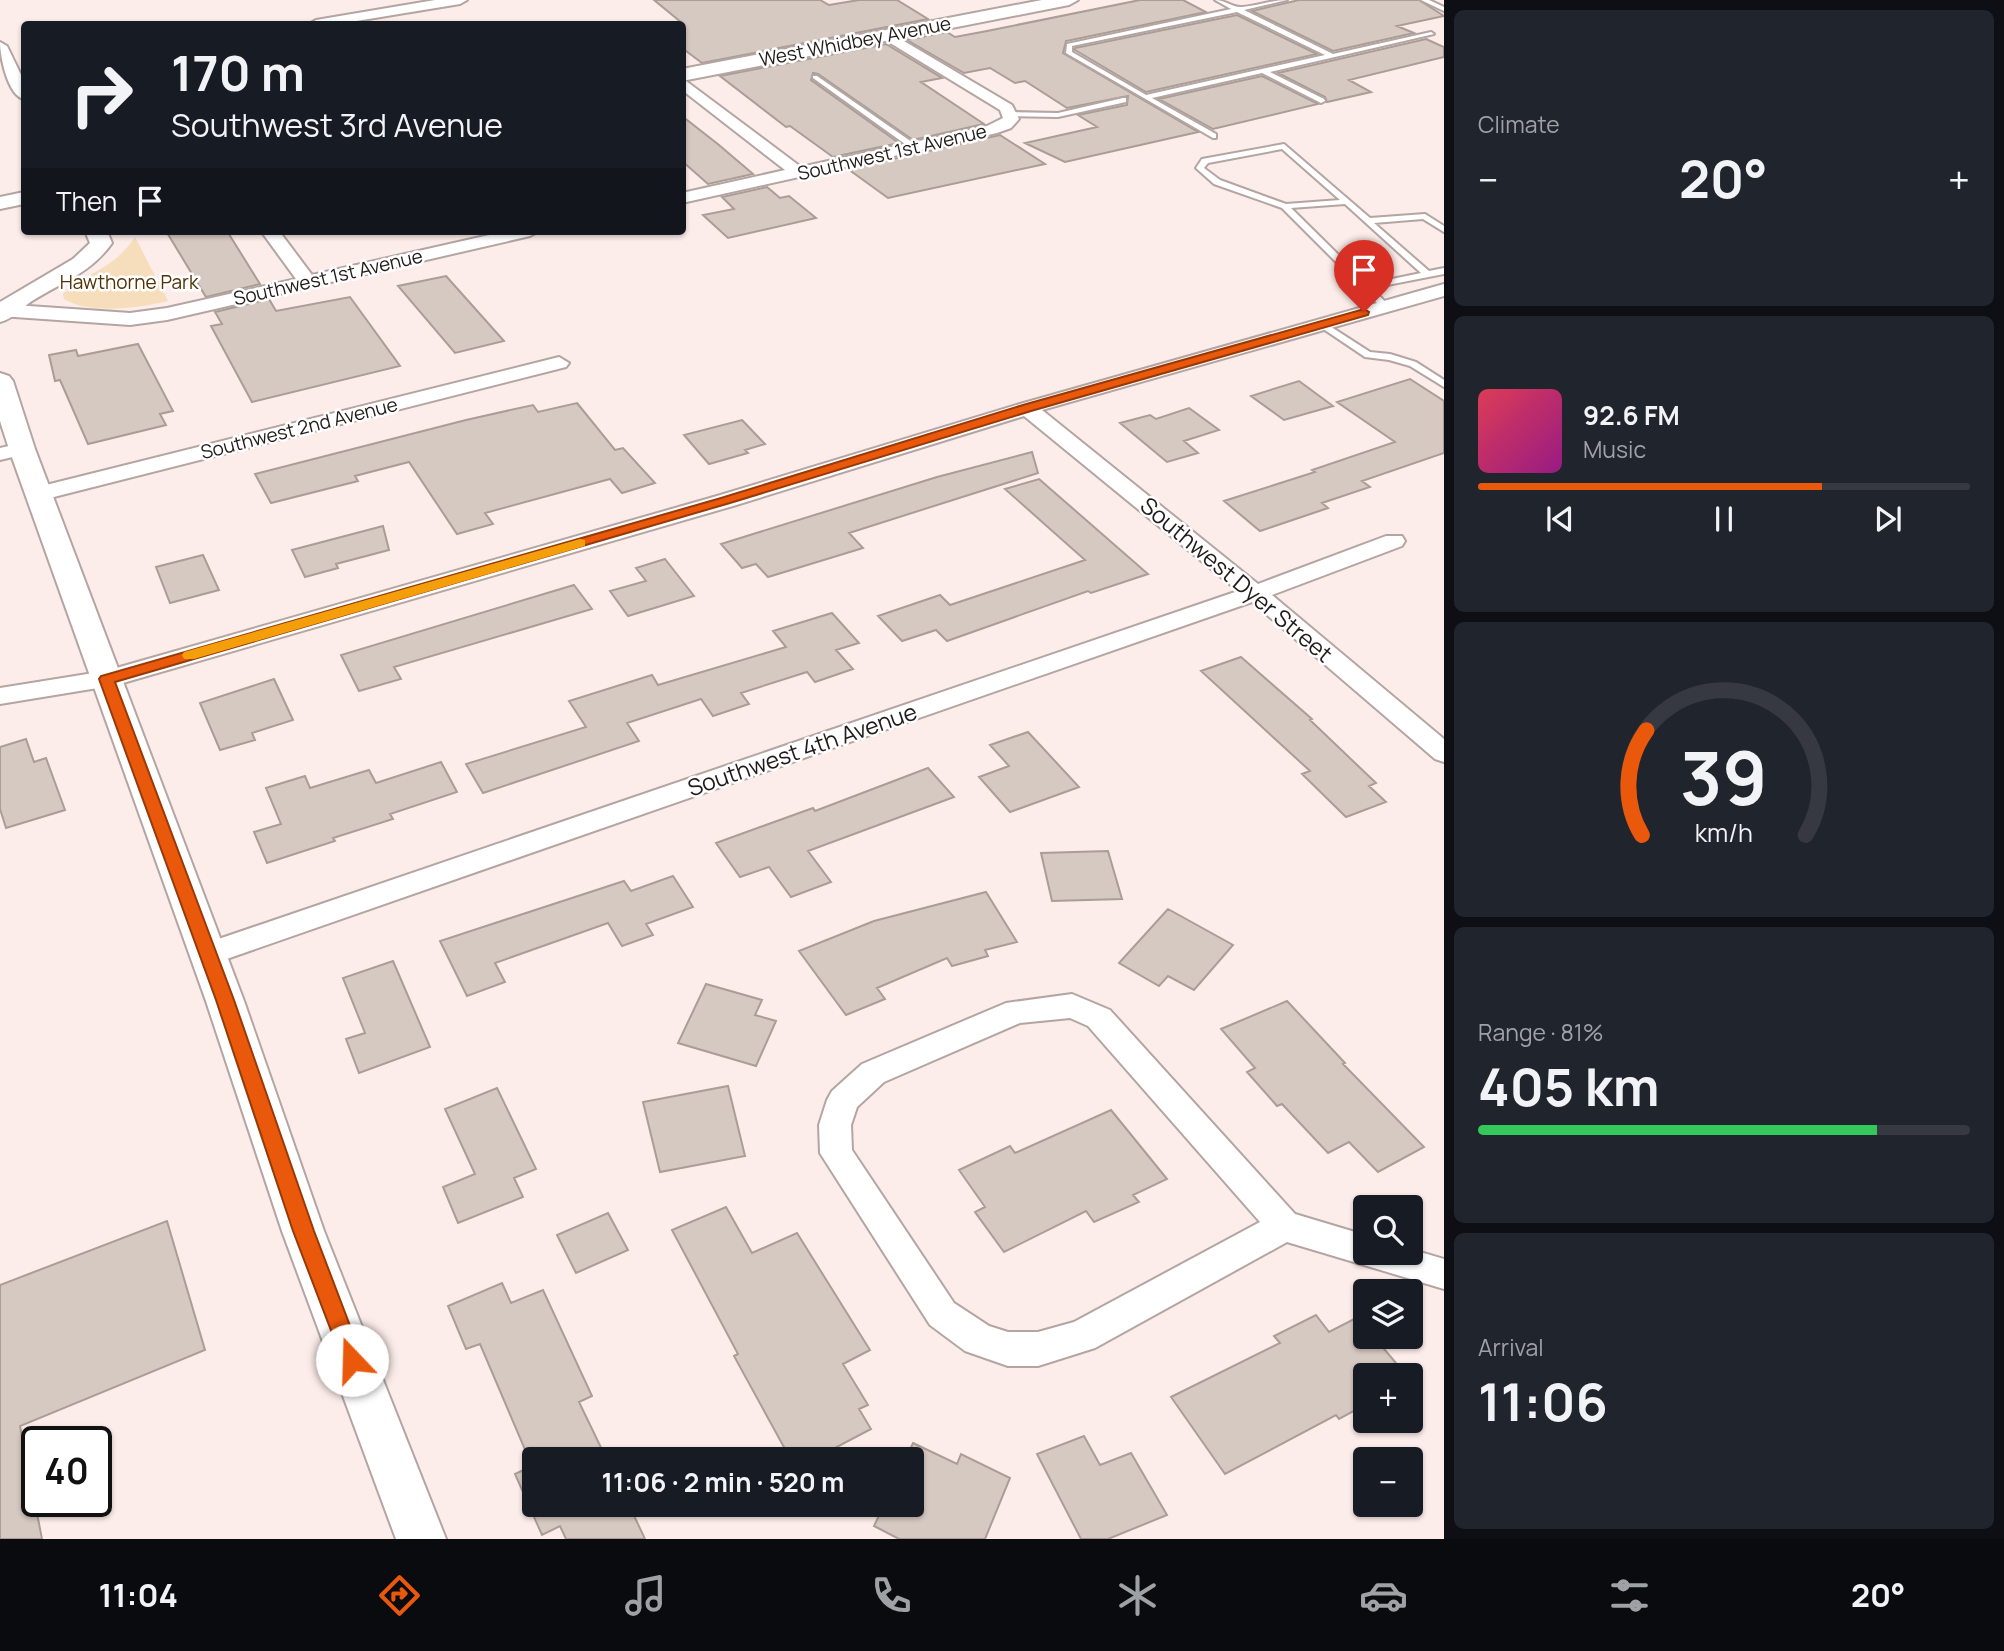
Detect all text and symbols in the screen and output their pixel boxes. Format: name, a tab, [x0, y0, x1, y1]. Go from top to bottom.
street label: West Whidbey Avenue	[757, 10, 953, 72]
text: 170 m	[171, 39, 305, 106]
icon: right	[56, 49, 147, 140]
text: Southwest 3rd Avenue	[171, 103, 503, 147]
text: Climate	[1478, 108, 1560, 140]
street label: Southwest 1st Avenue	[795, 118, 989, 186]
text: 20°	[1679, 143, 1768, 214]
text: −	[1478, 153, 1499, 205]
text: +	[1948, 153, 1970, 205]
icon: arrive	[131, 182, 169, 220]
text: Then	[56, 183, 117, 219]
pin	[1334, 240, 1394, 312]
street label: Southwest 1st Avenue	[231, 243, 425, 311]
icon: arrive	[1345, 251, 1383, 289]
park label: Hawthorne Park	[60, 269, 199, 295]
street label: Southwest 2nd Avenue	[198, 391, 400, 465]
text: 92.6 FM	[1583, 397, 1680, 433]
text: Music	[1583, 433, 1646, 465]
street label: Southwest Dyer Street	[1134, 489, 1340, 669]
icon: previous	[1541, 500, 1579, 538]
icon: pause	[1705, 500, 1743, 538]
icon: next	[1869, 500, 1907, 538]
street label: Southwest 4th Avenue	[683, 695, 921, 803]
text: 39	[1680, 728, 1768, 828]
text: km/h	[1695, 815, 1753, 850]
text: Range · 81%	[1478, 1016, 1603, 1048]
text: 405 km	[1478, 1051, 1659, 1122]
map controls	[1353, 1195, 1423, 1517]
button: search	[1353, 1195, 1423, 1265]
button: layers	[1353, 1279, 1423, 1349]
position arrow	[315, 1323, 389, 1397]
text: Arrival	[1478, 1331, 1544, 1363]
button: +	[1353, 1363, 1423, 1433]
text: 11:06	[1478, 1366, 1608, 1437]
speed limit sign: 40	[21, 1426, 112, 1517]
button: −	[1353, 1447, 1423, 1517]
text: 11:06 · 2 min · 520 m	[602, 1464, 844, 1500]
icon: directions	[375, 1571, 424, 1620]
icon: music	[621, 1571, 670, 1620]
icon: phone	[867, 1571, 916, 1620]
icon: climate	[1113, 1571, 1162, 1620]
icon: car	[1359, 1571, 1408, 1620]
icon: filters	[1605, 1571, 1654, 1620]
text: 11:04	[98, 1573, 178, 1617]
text: 20°	[1851, 1573, 1905, 1617]

